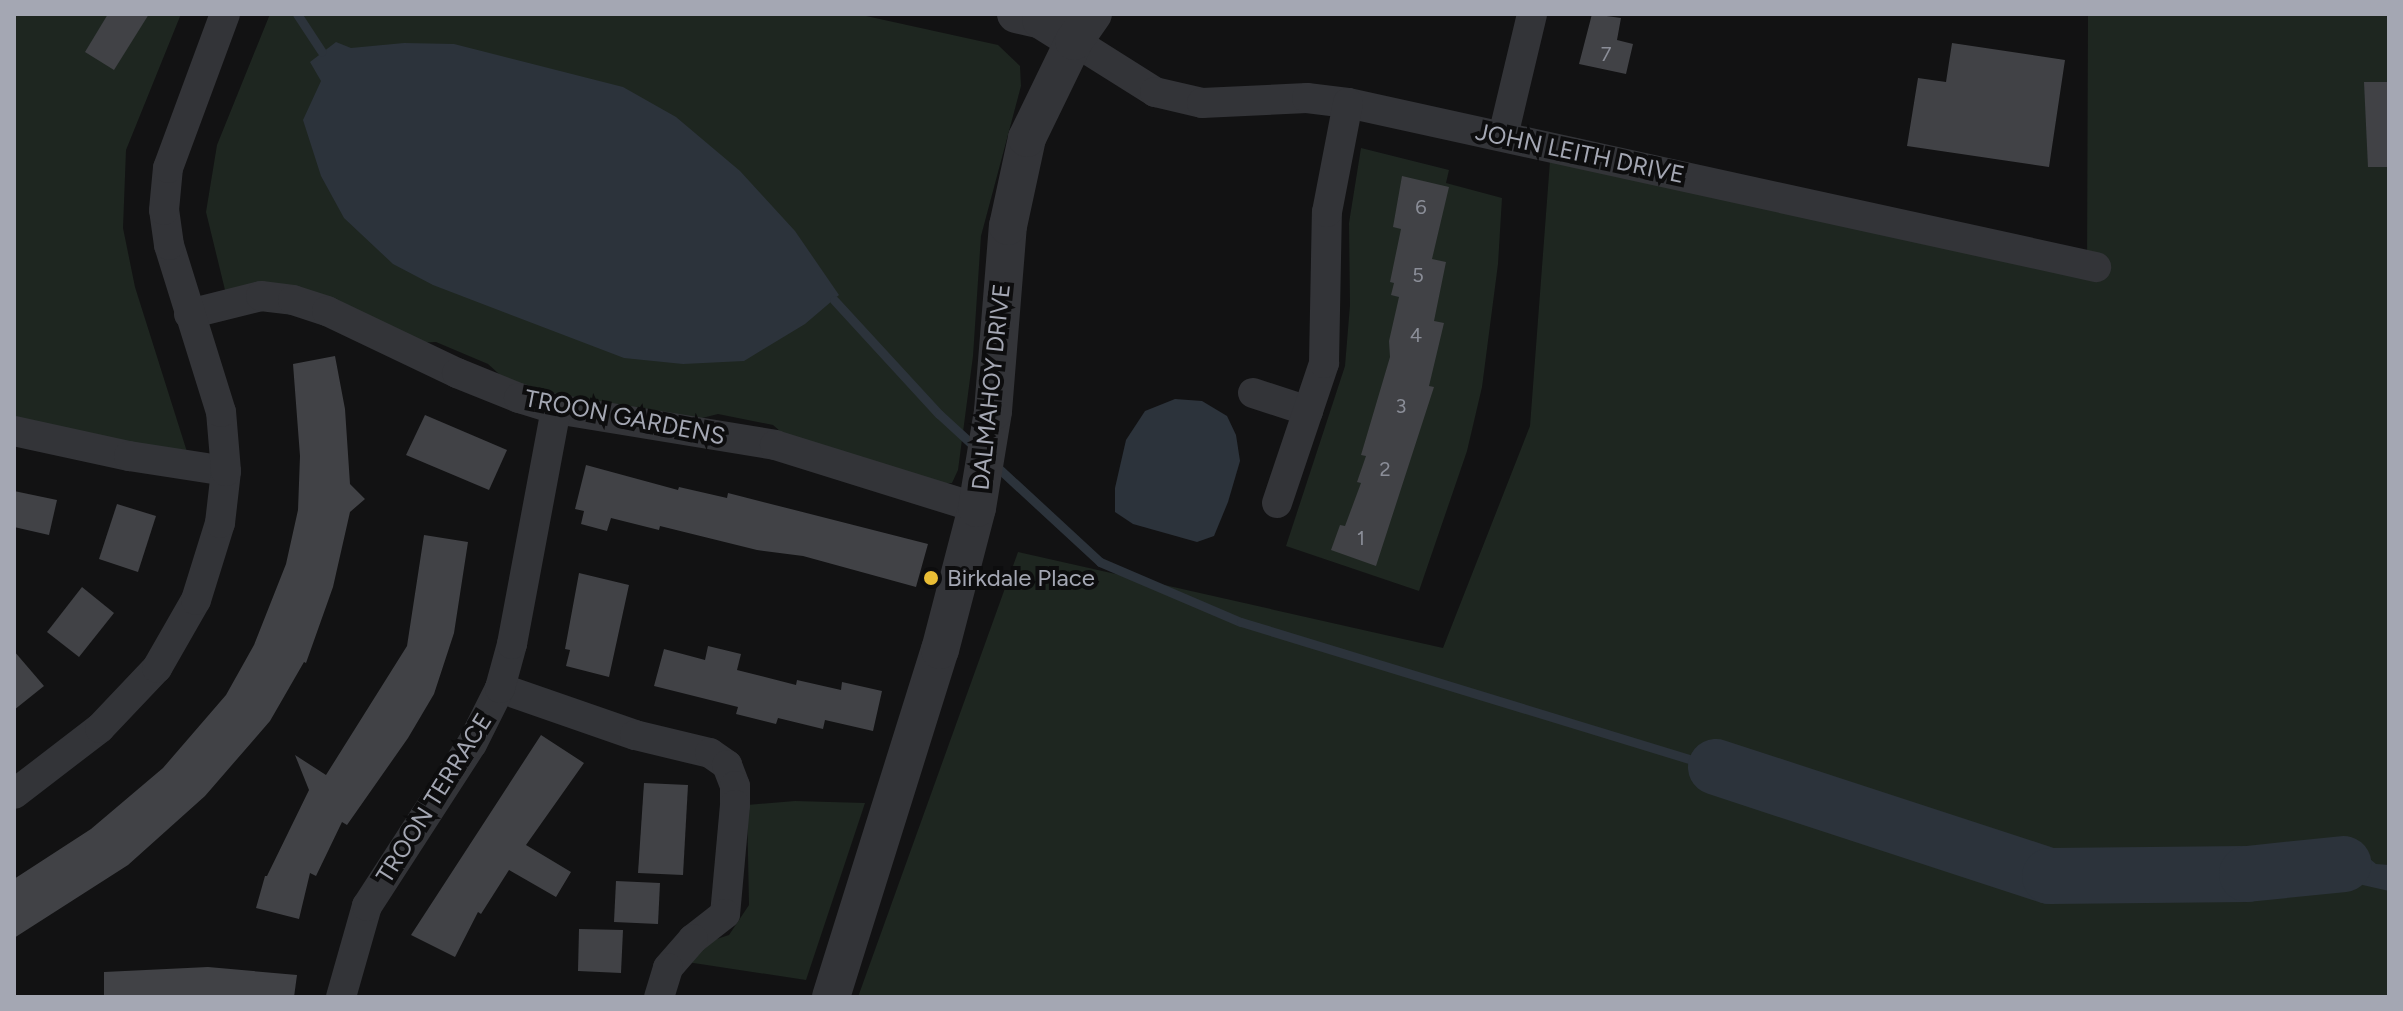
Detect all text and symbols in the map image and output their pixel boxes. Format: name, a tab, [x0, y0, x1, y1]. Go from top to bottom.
house number: 7	[1601, 42, 1611, 66]
street label: JOHN LEITH DRIVE	[1473, 117, 1687, 189]
house number: 6	[1415, 195, 1427, 219]
house number: 5	[1412, 263, 1424, 287]
street label: DALMAHOY DRIVE	[966, 282, 1016, 492]
house number: 4	[1410, 323, 1422, 347]
street label: TROON GARDENS	[522, 383, 728, 451]
house number: 3	[1396, 394, 1406, 418]
house number: 2	[1379, 457, 1391, 481]
house number: 1	[1357, 526, 1365, 550]
place label: Birkdale Place	[947, 564, 1095, 592]
marker: Birkdale Place	[922, 569, 940, 587]
street label: TROON TERRACE	[370, 708, 498, 888]

